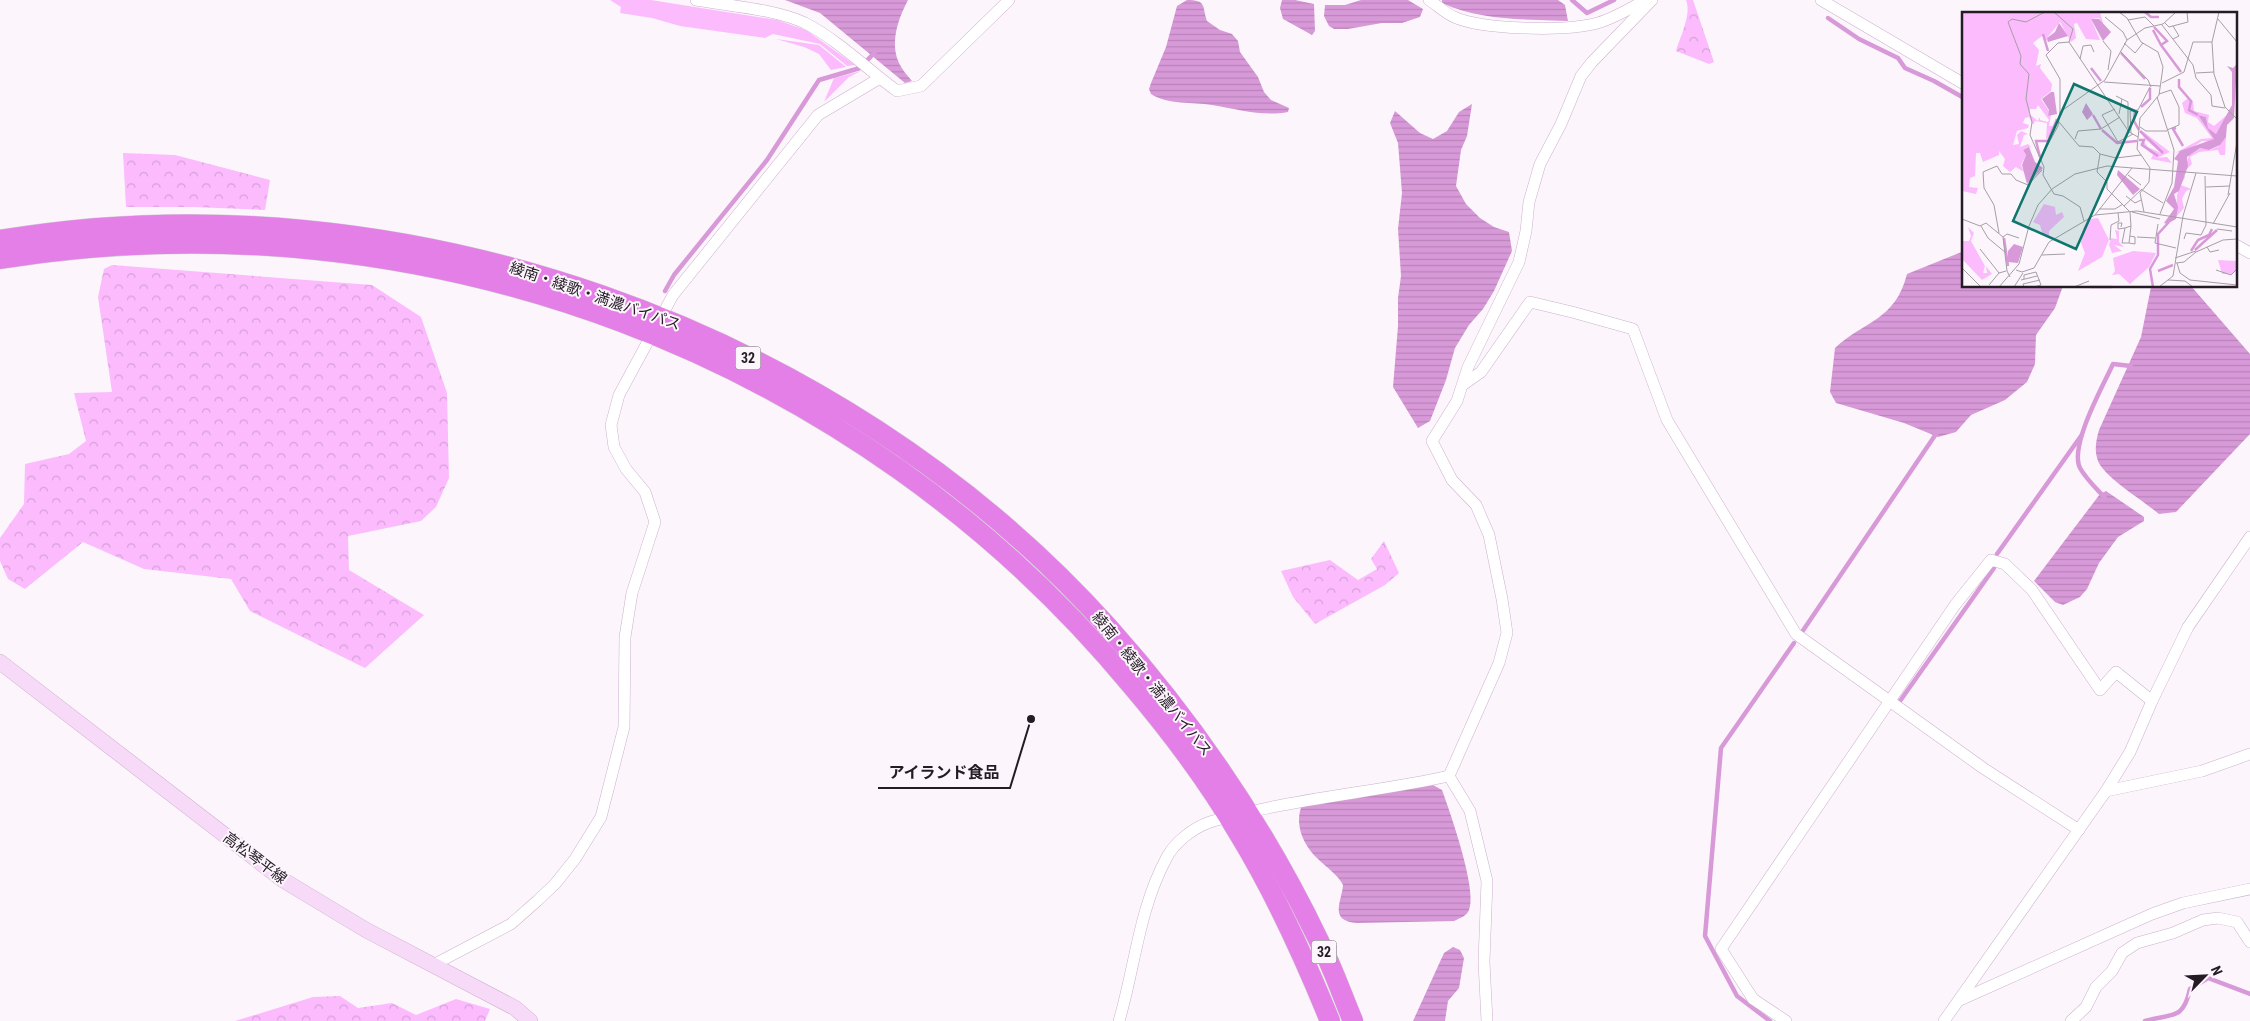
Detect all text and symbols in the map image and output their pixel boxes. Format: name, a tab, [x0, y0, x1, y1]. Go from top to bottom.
inset map	[1962, 12, 2238, 288]
street label: 綾南・綾歌・満濃バイパス	[507, 258, 683, 334]
road number: 32	[736, 346, 760, 369]
street label: 綾南・綾歌・満濃バイパス	[1088, 609, 1216, 759]
callout: アイランド食品	[878, 757, 1010, 788]
text: アイランド食品	[888, 763, 1000, 782]
street label: 高松琴平線	[220, 828, 290, 888]
road number: 32	[1312, 940, 1336, 964]
north arrow	[2180, 951, 2230, 1001]
text: N	[2208, 964, 2226, 978]

